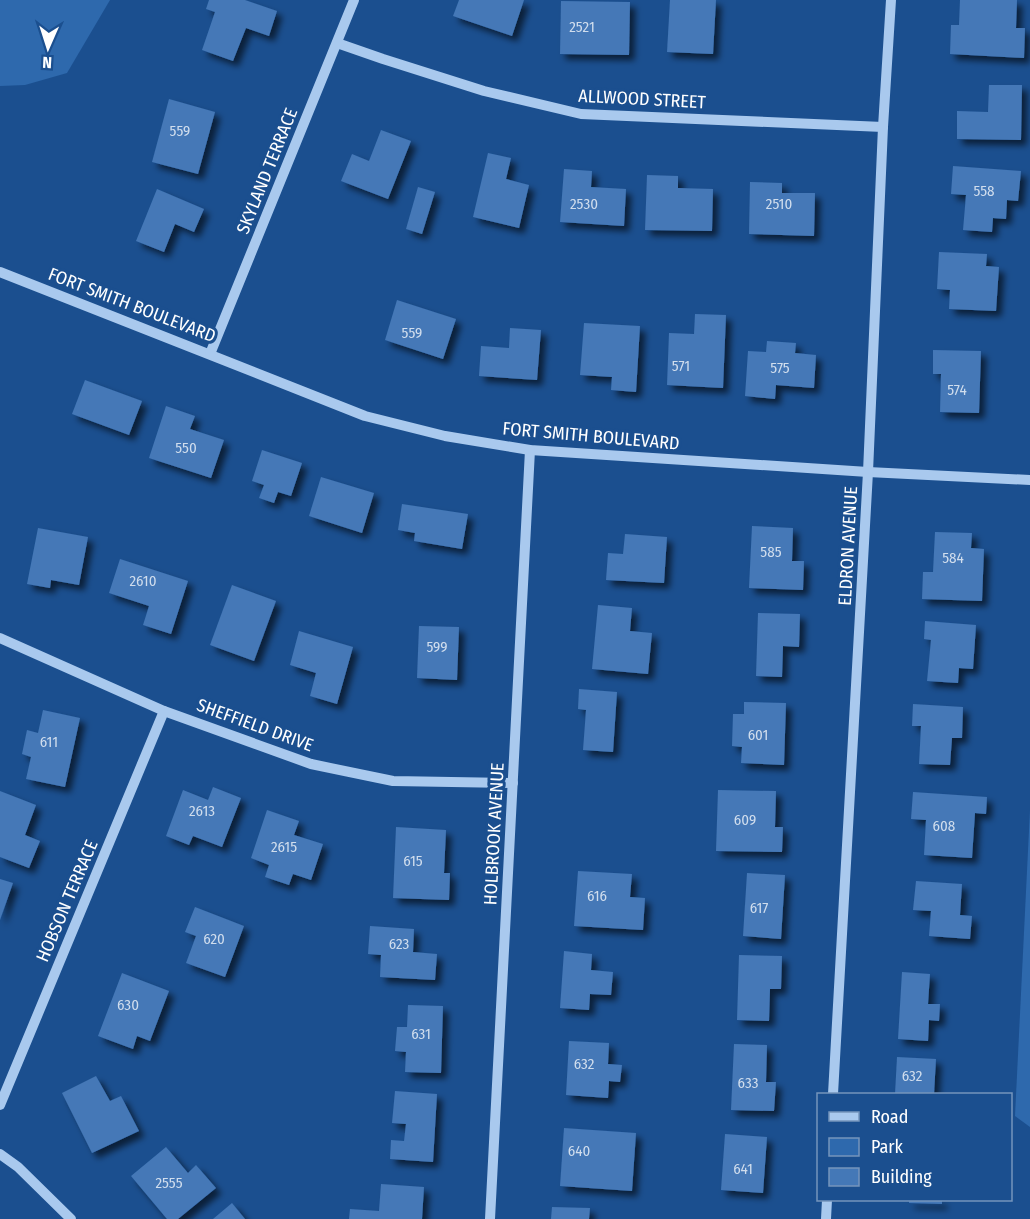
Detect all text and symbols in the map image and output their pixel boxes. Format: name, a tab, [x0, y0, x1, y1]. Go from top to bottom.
north arrow	[18, 18, 78, 78]
house number: 2521	[569, 18, 595, 36]
text: N	[42, 53, 53, 72]
street label: ALLWOOD STREET	[578, 85, 707, 113]
street label: SKYLAND TERRACE	[232, 105, 302, 237]
house number: 559	[170, 122, 190, 140]
house number: 558	[973, 182, 995, 200]
house number: 2530	[570, 195, 598, 213]
house number: 2510	[766, 195, 792, 213]
street label: FORT SMITH BOULEVARD	[45, 263, 219, 347]
house number: 559	[402, 324, 422, 342]
house number: 571	[672, 357, 690, 375]
house number: 575	[770, 359, 790, 377]
house number: 574	[947, 381, 967, 399]
street label: FORT SMITH BOULEVARD	[502, 417, 680, 455]
house number: 550	[175, 439, 197, 457]
street label: ELDRON AVENUE	[834, 486, 862, 606]
house number: 585	[760, 543, 782, 561]
house number: 584	[942, 549, 964, 567]
house number: 2610	[129, 572, 157, 590]
house number: 599	[426, 638, 448, 656]
street label: SHEFFIELD DRIVE	[194, 694, 316, 756]
house number: 601	[748, 726, 768, 744]
house number: 611	[40, 733, 58, 751]
street label: HOLBROOK AVENUE	[479, 762, 509, 906]
house number: 2613	[189, 802, 215, 820]
house number: 609	[734, 811, 756, 829]
house number: 608	[933, 817, 955, 835]
street label: HOBSON TERRACE	[31, 837, 103, 965]
house number: 2615	[271, 838, 297, 856]
house number: 615	[403, 852, 423, 870]
house number: 616	[587, 887, 607, 905]
house number: 617	[750, 899, 768, 917]
house number: 620	[203, 930, 225, 948]
house number: 623	[389, 935, 410, 953]
house number: 630	[117, 996, 139, 1014]
house number: 631	[411, 1025, 431, 1043]
house number: 632	[574, 1055, 595, 1073]
house number: 632	[902, 1067, 923, 1085]
house number: 633	[738, 1074, 759, 1092]
legend	[817, 1093, 1012, 1201]
text: Road	[871, 1106, 908, 1128]
text: Park	[871, 1136, 904, 1158]
house number: 640	[568, 1142, 590, 1160]
house number: 641	[733, 1160, 753, 1178]
text: Building	[871, 1166, 932, 1188]
house number: 2555	[155, 1174, 183, 1192]

